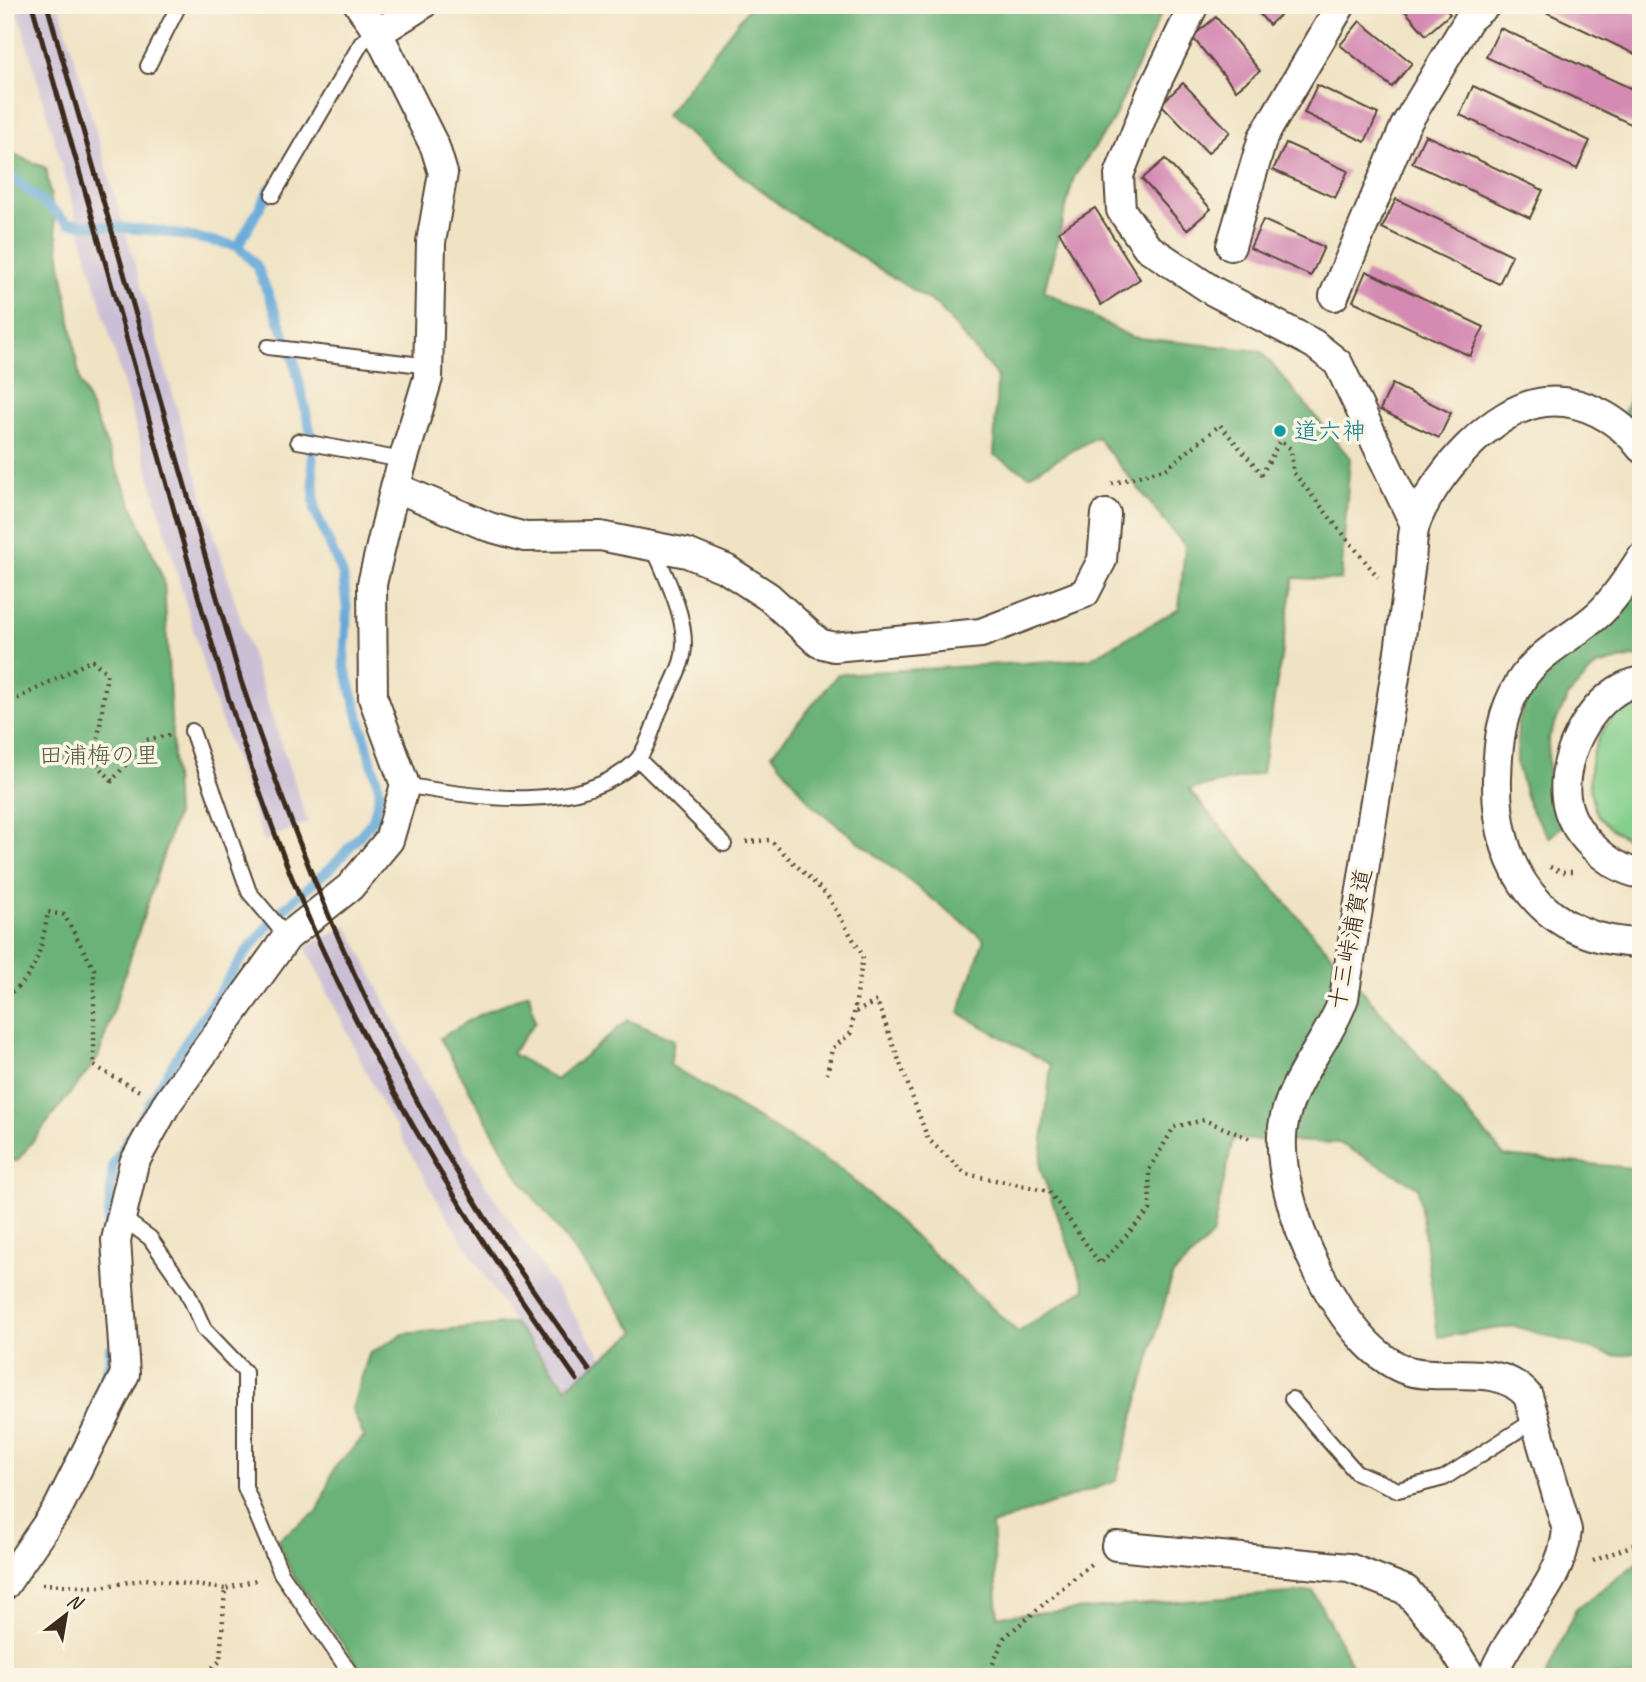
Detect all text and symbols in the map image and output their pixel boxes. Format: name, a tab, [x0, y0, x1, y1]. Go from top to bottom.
place label: 道六神	[1294, 416, 1366, 446]
marker: 道六神	[1272, 423, 1288, 439]
park label: 田浦梅の里	[39, 740, 159, 770]
street label: 十三峠浦賀道	[1322, 865, 1378, 1013]
north arrow	[32, 1580, 102, 1650]
text: N	[63, 1588, 88, 1616]

